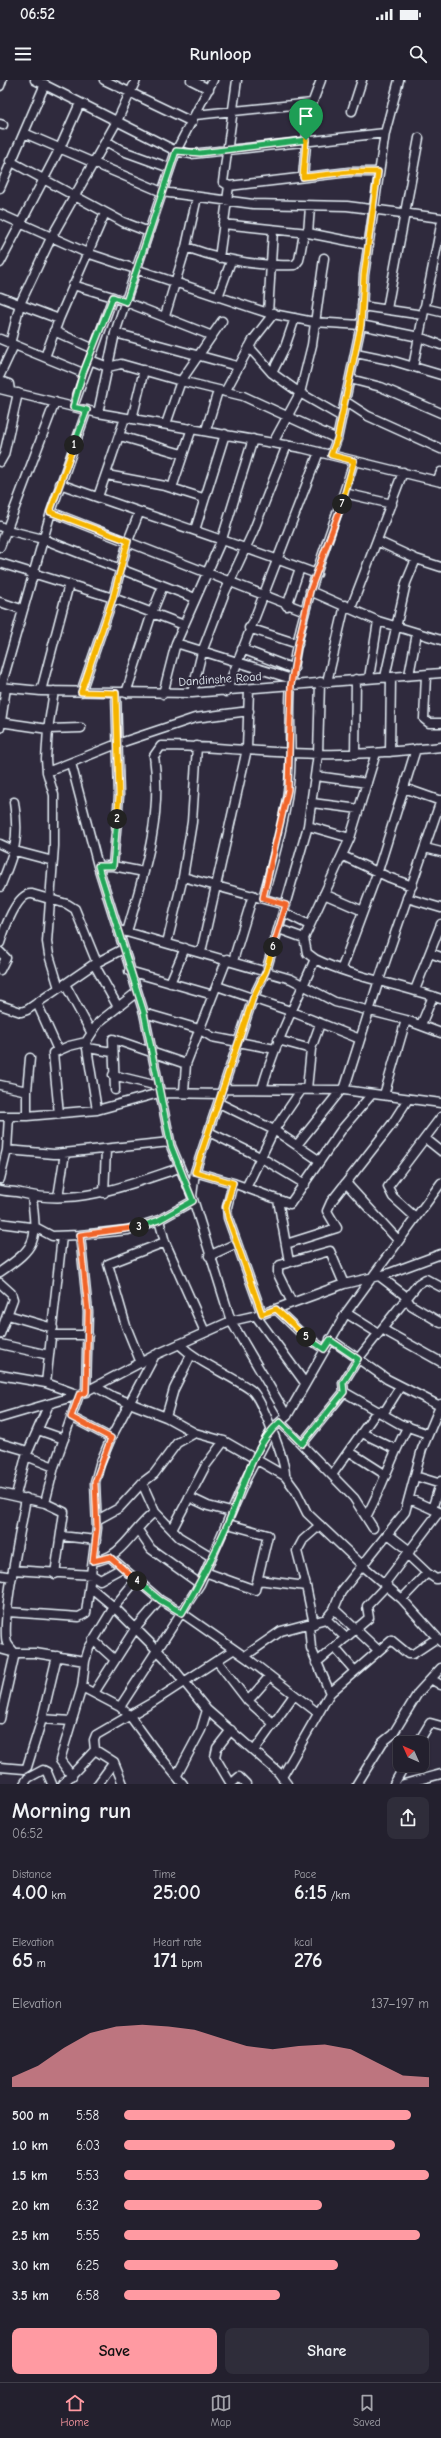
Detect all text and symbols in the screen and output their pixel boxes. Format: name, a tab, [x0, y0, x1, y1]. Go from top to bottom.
text: 06:52	[20, 5, 55, 23]
icon: menu	[12, 43, 34, 65]
icon: search	[407, 43, 429, 65]
text: Runloop	[190, 44, 251, 65]
pin	[289, 99, 323, 140]
icon: arrive	[295, 105, 317, 127]
pin: 1	[64, 435, 84, 455]
text: 1	[72, 438, 76, 451]
pin: 7	[332, 494, 352, 514]
text: 7	[340, 497, 344, 510]
street label: Dandinshe Road	[178, 669, 262, 689]
pin: 2	[107, 809, 127, 829]
text: 2	[114, 812, 120, 825]
pin: 6	[263, 937, 283, 957]
text: 6	[270, 940, 276, 953]
pin: 3	[129, 1217, 149, 1237]
text: 3	[136, 1220, 142, 1233]
pin: 5	[296, 1327, 316, 1347]
text: 5	[303, 1330, 309, 1343]
pin: 4	[127, 1571, 147, 1591]
text: 4	[134, 1574, 140, 1587]
north arrow	[393, 1736, 429, 1772]
map controls	[393, 1736, 429, 1772]
button: share	[387, 1797, 429, 1839]
text: Morning run	[12, 1798, 131, 1824]
text: 06:52	[12, 1826, 43, 1841]
text: Distance	[12, 1868, 51, 1881]
text: Time	[153, 1868, 176, 1881]
text: Pace	[294, 1868, 316, 1881]
text: 4.00	[12, 1881, 48, 1904]
text: 25:00	[153, 1881, 201, 1904]
text: 6:15	[294, 1881, 327, 1904]
text: km	[48, 1889, 66, 1902]
text: /km	[327, 1889, 350, 1902]
text: Elevation	[12, 1936, 54, 1949]
text: Heart rate	[153, 1936, 202, 1949]
text: kcal	[294, 1936, 312, 1949]
text: 65	[12, 1949, 33, 1972]
text: 171	[153, 1949, 178, 1972]
text: 276	[294, 1949, 322, 1972]
text: m	[33, 1957, 46, 1970]
text: bpm	[178, 1957, 202, 1970]
text: Elevation	[12, 1996, 62, 2011]
text: 137–197 m	[371, 1996, 429, 2011]
text: 500 m	[12, 2108, 49, 2123]
text: 5:58	[76, 2108, 99, 2123]
text: 1.0 km	[12, 2138, 48, 2153]
text: 6:03	[76, 2138, 100, 2153]
text: 1.5 km	[12, 2168, 48, 2183]
text: 5:53	[76, 2168, 99, 2183]
text: 2.0 km	[12, 2198, 50, 2213]
text: 6:32	[76, 2198, 99, 2213]
text: 2.5 km	[12, 2228, 49, 2243]
text: 5:55	[76, 2228, 100, 2243]
text: 3.0 km	[12, 2258, 50, 2273]
text: 6:25	[76, 2258, 99, 2273]
text: 3.5 km	[12, 2288, 49, 2303]
text: 6:58	[76, 2288, 99, 2303]
button: Save	[12, 2328, 217, 2374]
button: Share	[225, 2328, 429, 2374]
tab: Home	[61, 2392, 89, 2429]
tab: Map	[210, 2392, 232, 2429]
tab: Saved	[353, 2392, 380, 2429]

